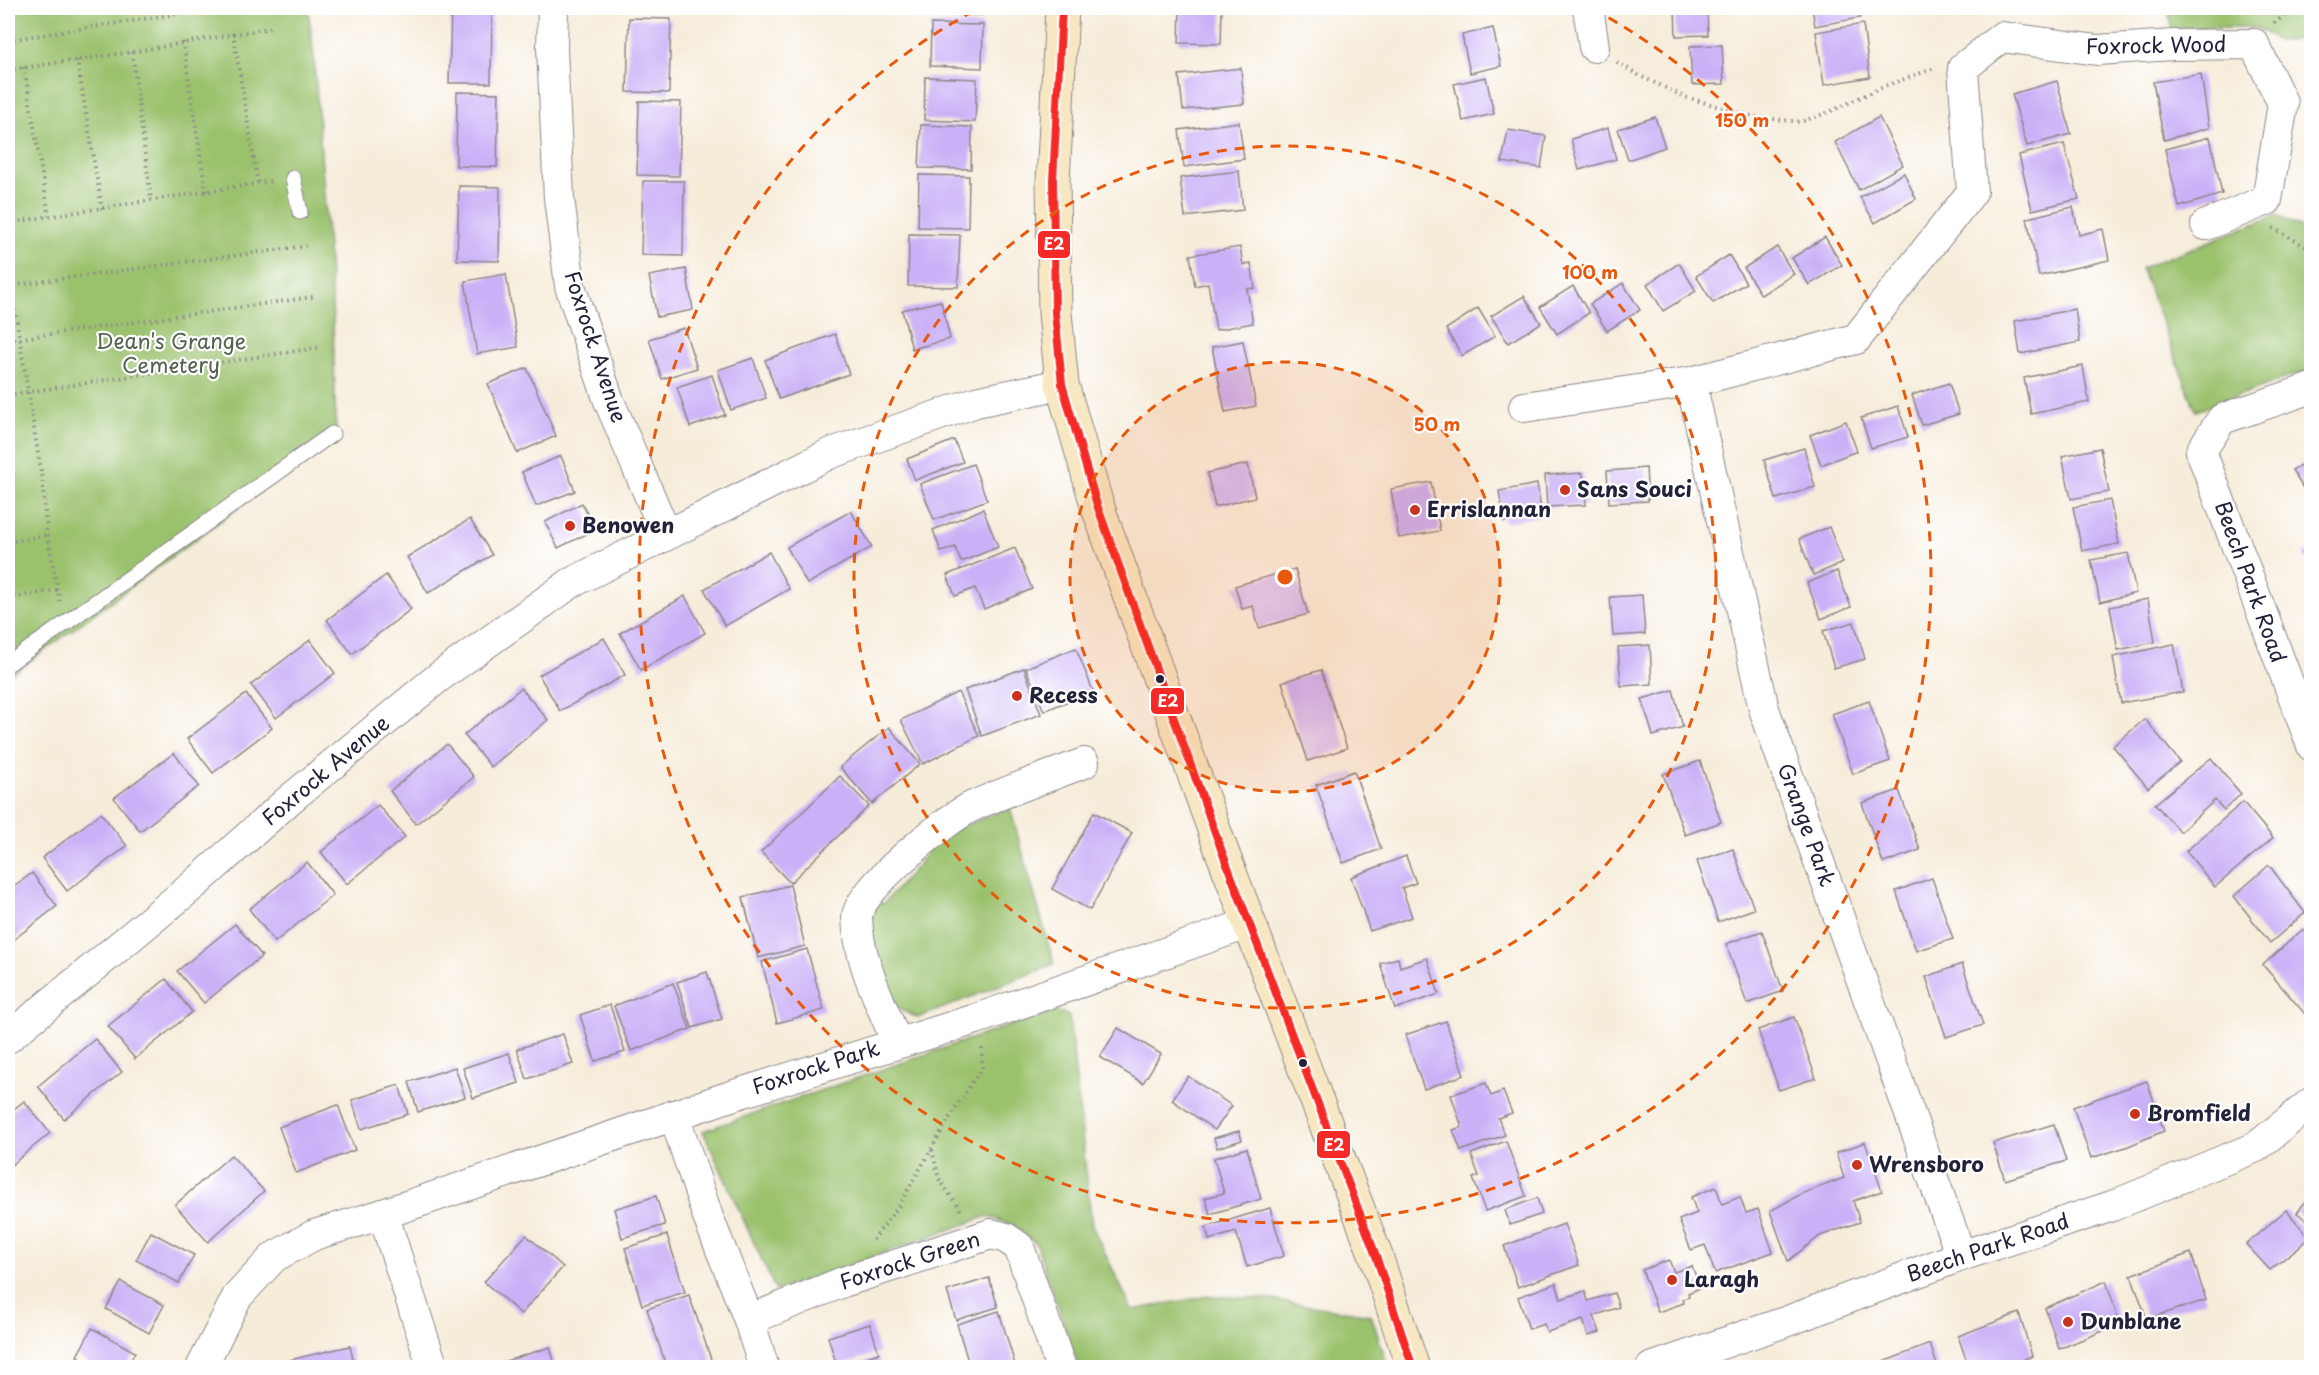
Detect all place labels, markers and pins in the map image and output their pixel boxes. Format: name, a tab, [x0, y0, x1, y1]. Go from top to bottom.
place label: Sans Souci	[1577, 472, 1692, 504]
marker: Sans Souci	[1558, 483, 1572, 497]
place label: Errislannan	[1427, 492, 1551, 524]
marker: Errislannan	[1408, 503, 1422, 517]
place label: Benowen	[582, 508, 674, 540]
marker: Benowen	[563, 519, 577, 533]
centre of rings	[1275, 567, 1295, 587]
unlabelled marker	[1154, 673, 1166, 685]
place label: Recess	[1029, 678, 1098, 710]
marker: Recess	[1010, 689, 1024, 703]
unlabelled marker	[1297, 1057, 1309, 1069]
place label: Bromfield	[2147, 1096, 2251, 1128]
marker: Bromfield	[2128, 1107, 2142, 1121]
place label: Wrensboro	[1869, 1147, 1984, 1179]
marker: Wrensboro	[1850, 1158, 1864, 1172]
place label: Laragh	[1684, 1262, 1759, 1294]
marker: Laragh	[1665, 1273, 1679, 1287]
place label: Dunblane	[2080, 1304, 2181, 1336]
marker: Dunblane	[2061, 1315, 2075, 1329]

